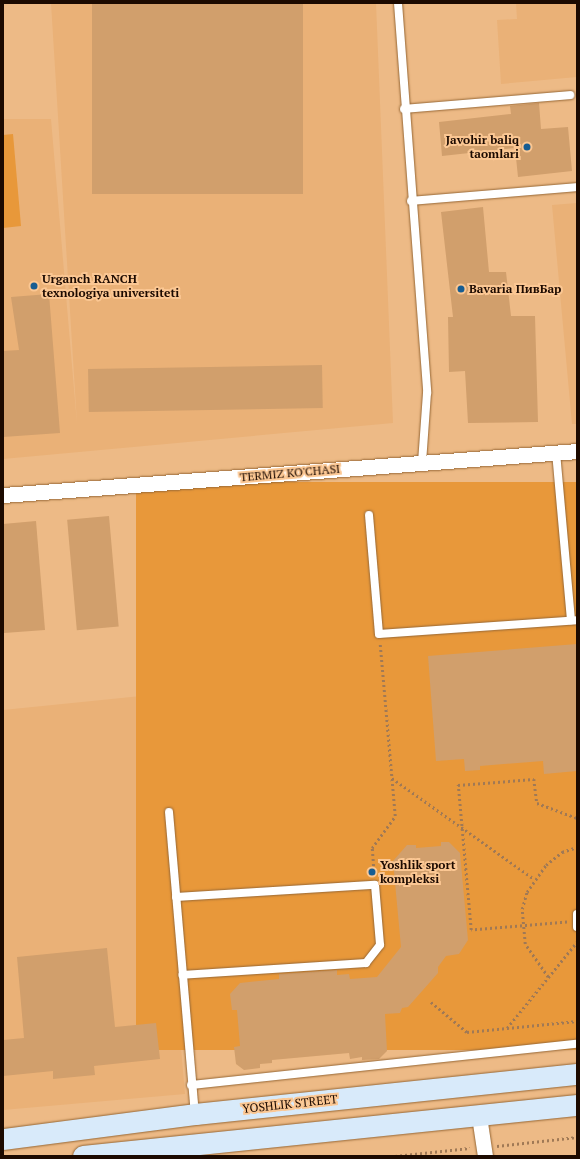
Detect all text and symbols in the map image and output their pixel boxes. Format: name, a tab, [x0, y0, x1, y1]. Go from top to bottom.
place label: Javohir baliq taomlari	[446, 133, 519, 161]
marker: Javohir baliq taomlari	[522, 142, 532, 152]
place label: Urganch RANCH texnologiya universiteti	[42, 272, 179, 300]
marker: Urganch RANCH texnologiya universiteti	[29, 281, 39, 291]
place label: Bavaria ПивБар	[469, 282, 561, 296]
marker: Bavaria ПивБар	[456, 284, 466, 294]
street label: TERMIZ KO'CHASI	[239, 461, 341, 485]
place label: Yoshlik sport kompleksi	[380, 858, 455, 886]
marker: Yoshlik sport kompleksi	[367, 867, 377, 877]
street label: YOSHLIK STREET	[242, 1092, 338, 1116]

